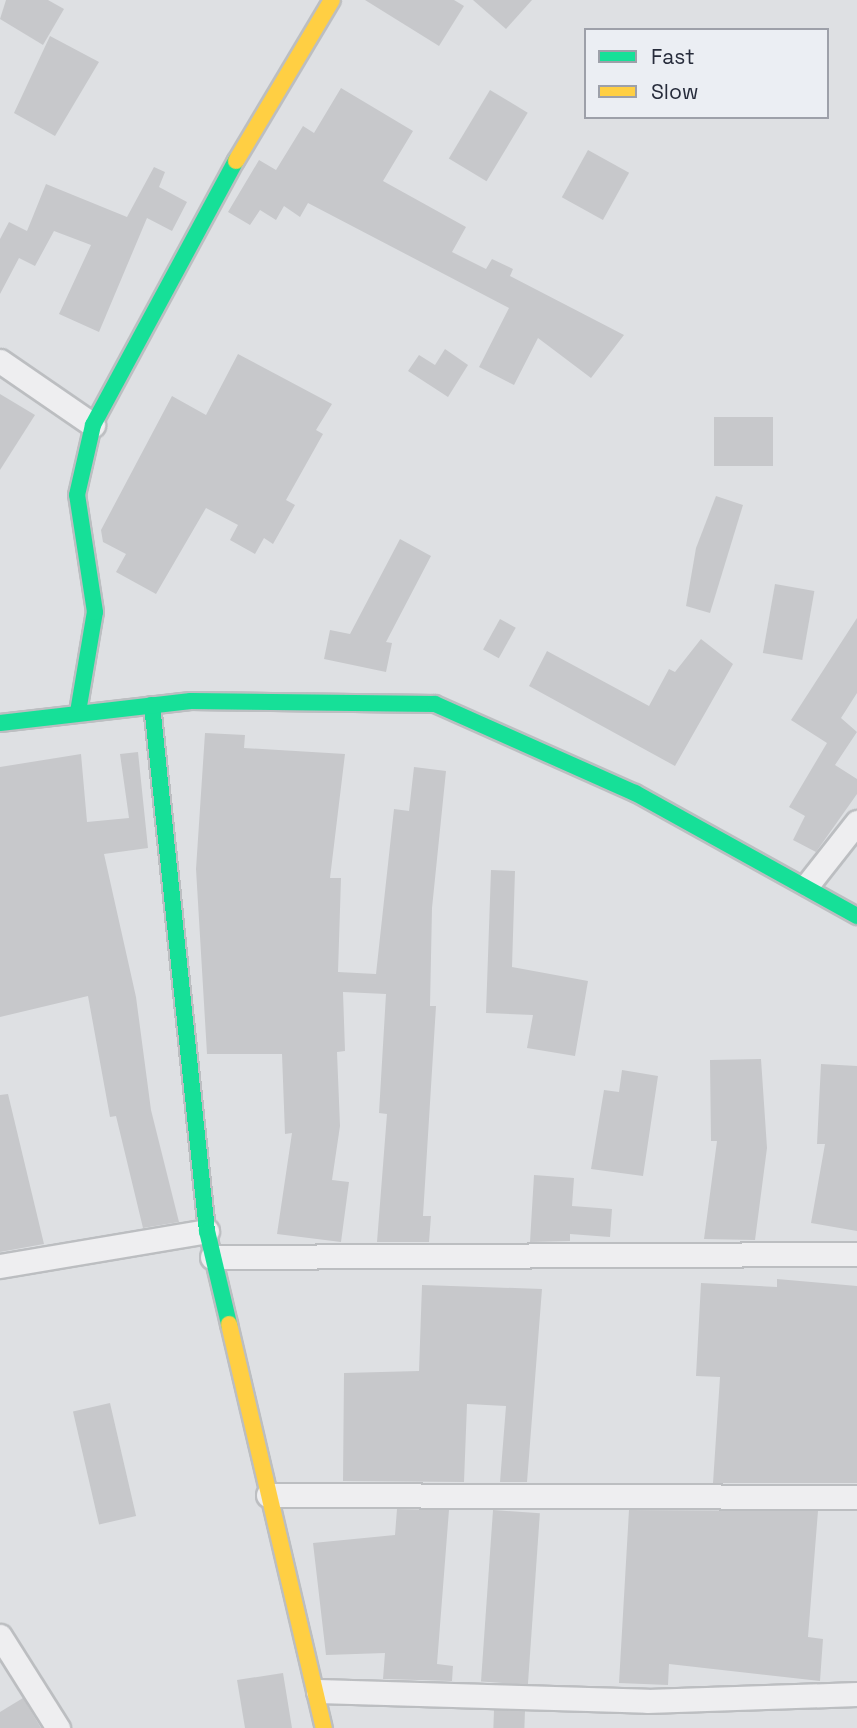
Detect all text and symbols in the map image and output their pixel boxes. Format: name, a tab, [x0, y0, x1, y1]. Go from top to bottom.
legend	[584, 28, 829, 119]
text: Fast	[651, 43, 695, 70]
text: Slow	[651, 78, 699, 105]

